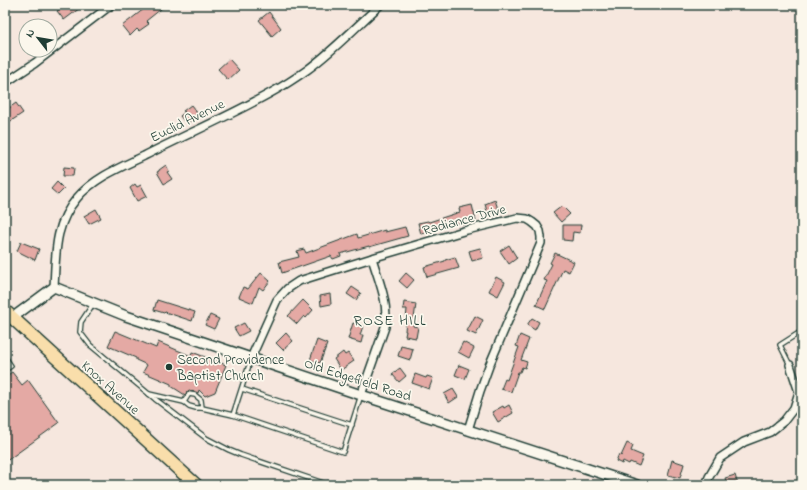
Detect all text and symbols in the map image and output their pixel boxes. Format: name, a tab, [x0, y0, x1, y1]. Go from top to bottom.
north arrow	[18, 18, 58, 58]
text: N	[22, 26, 39, 41]
street label: Euclid Avenue	[147, 94, 229, 148]
street label: Radiance Drive	[420, 199, 509, 242]
district label: ROSE HILL	[353, 310, 427, 332]
place label: Second Providence Baptist Church	[176, 350, 285, 387]
street label: Old Edgefield Road	[301, 353, 414, 409]
street label: Knox Avenue	[76, 356, 145, 421]
marker: Second Providence Baptist Church	[164, 362, 174, 372]

